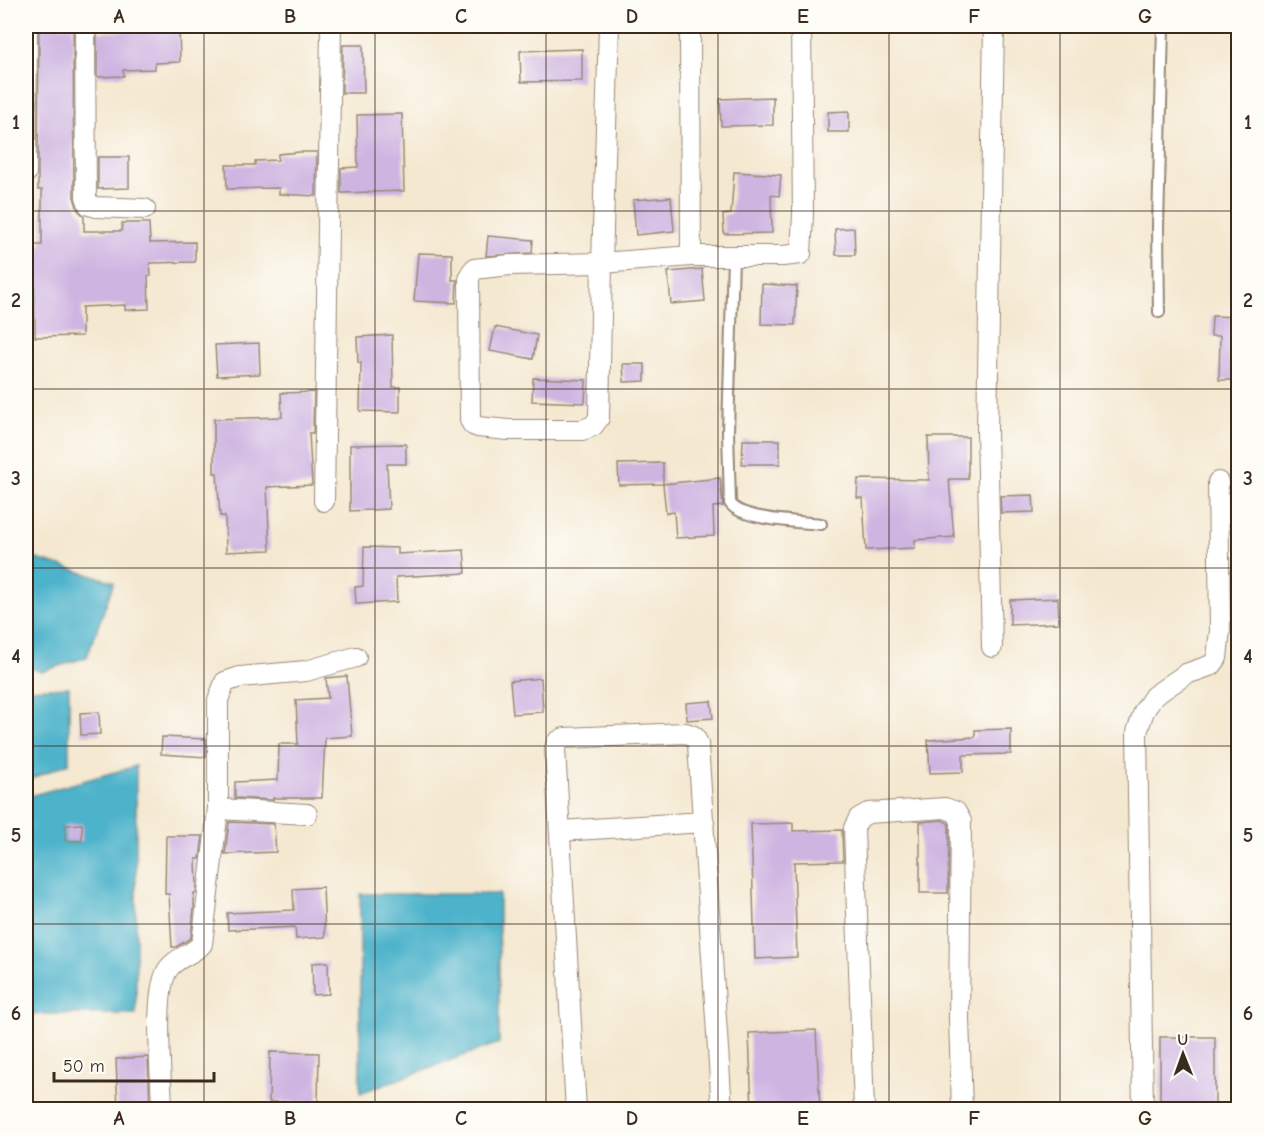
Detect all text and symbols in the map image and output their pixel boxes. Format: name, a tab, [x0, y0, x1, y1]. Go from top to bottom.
text: A	[113, 5, 125, 28]
text: B	[284, 5, 296, 28]
text: C	[455, 5, 467, 28]
text: D	[626, 5, 638, 28]
text: E	[797, 5, 809, 28]
text: F	[968, 5, 980, 28]
text: G	[1138, 5, 1152, 28]
text: 1	[12, 111, 20, 134]
text: 1	[1244, 111, 1252, 134]
text: 2	[11, 289, 21, 312]
text: 2	[1243, 289, 1253, 312]
text: 3	[11, 467, 21, 490]
text: 3	[1243, 467, 1253, 490]
text: 4	[11, 645, 21, 668]
text: 4	[1243, 645, 1253, 668]
text: 5	[11, 824, 21, 847]
text: 5	[1243, 824, 1253, 847]
text: 6	[11, 1002, 21, 1025]
text: 6	[1243, 1002, 1253, 1025]
north arrow	[1153, 1024, 1213, 1084]
text: U	[1177, 1031, 1188, 1049]
scale bar	[54, 1045, 214, 1083]
text: 50 m	[63, 1056, 105, 1077]
text: A	[113, 1107, 125, 1130]
text: B	[284, 1107, 296, 1130]
text: C	[455, 1107, 467, 1130]
text: D	[626, 1107, 638, 1130]
text: E	[797, 1107, 809, 1130]
text: F	[968, 1107, 980, 1130]
text: G	[1138, 1107, 1152, 1130]

